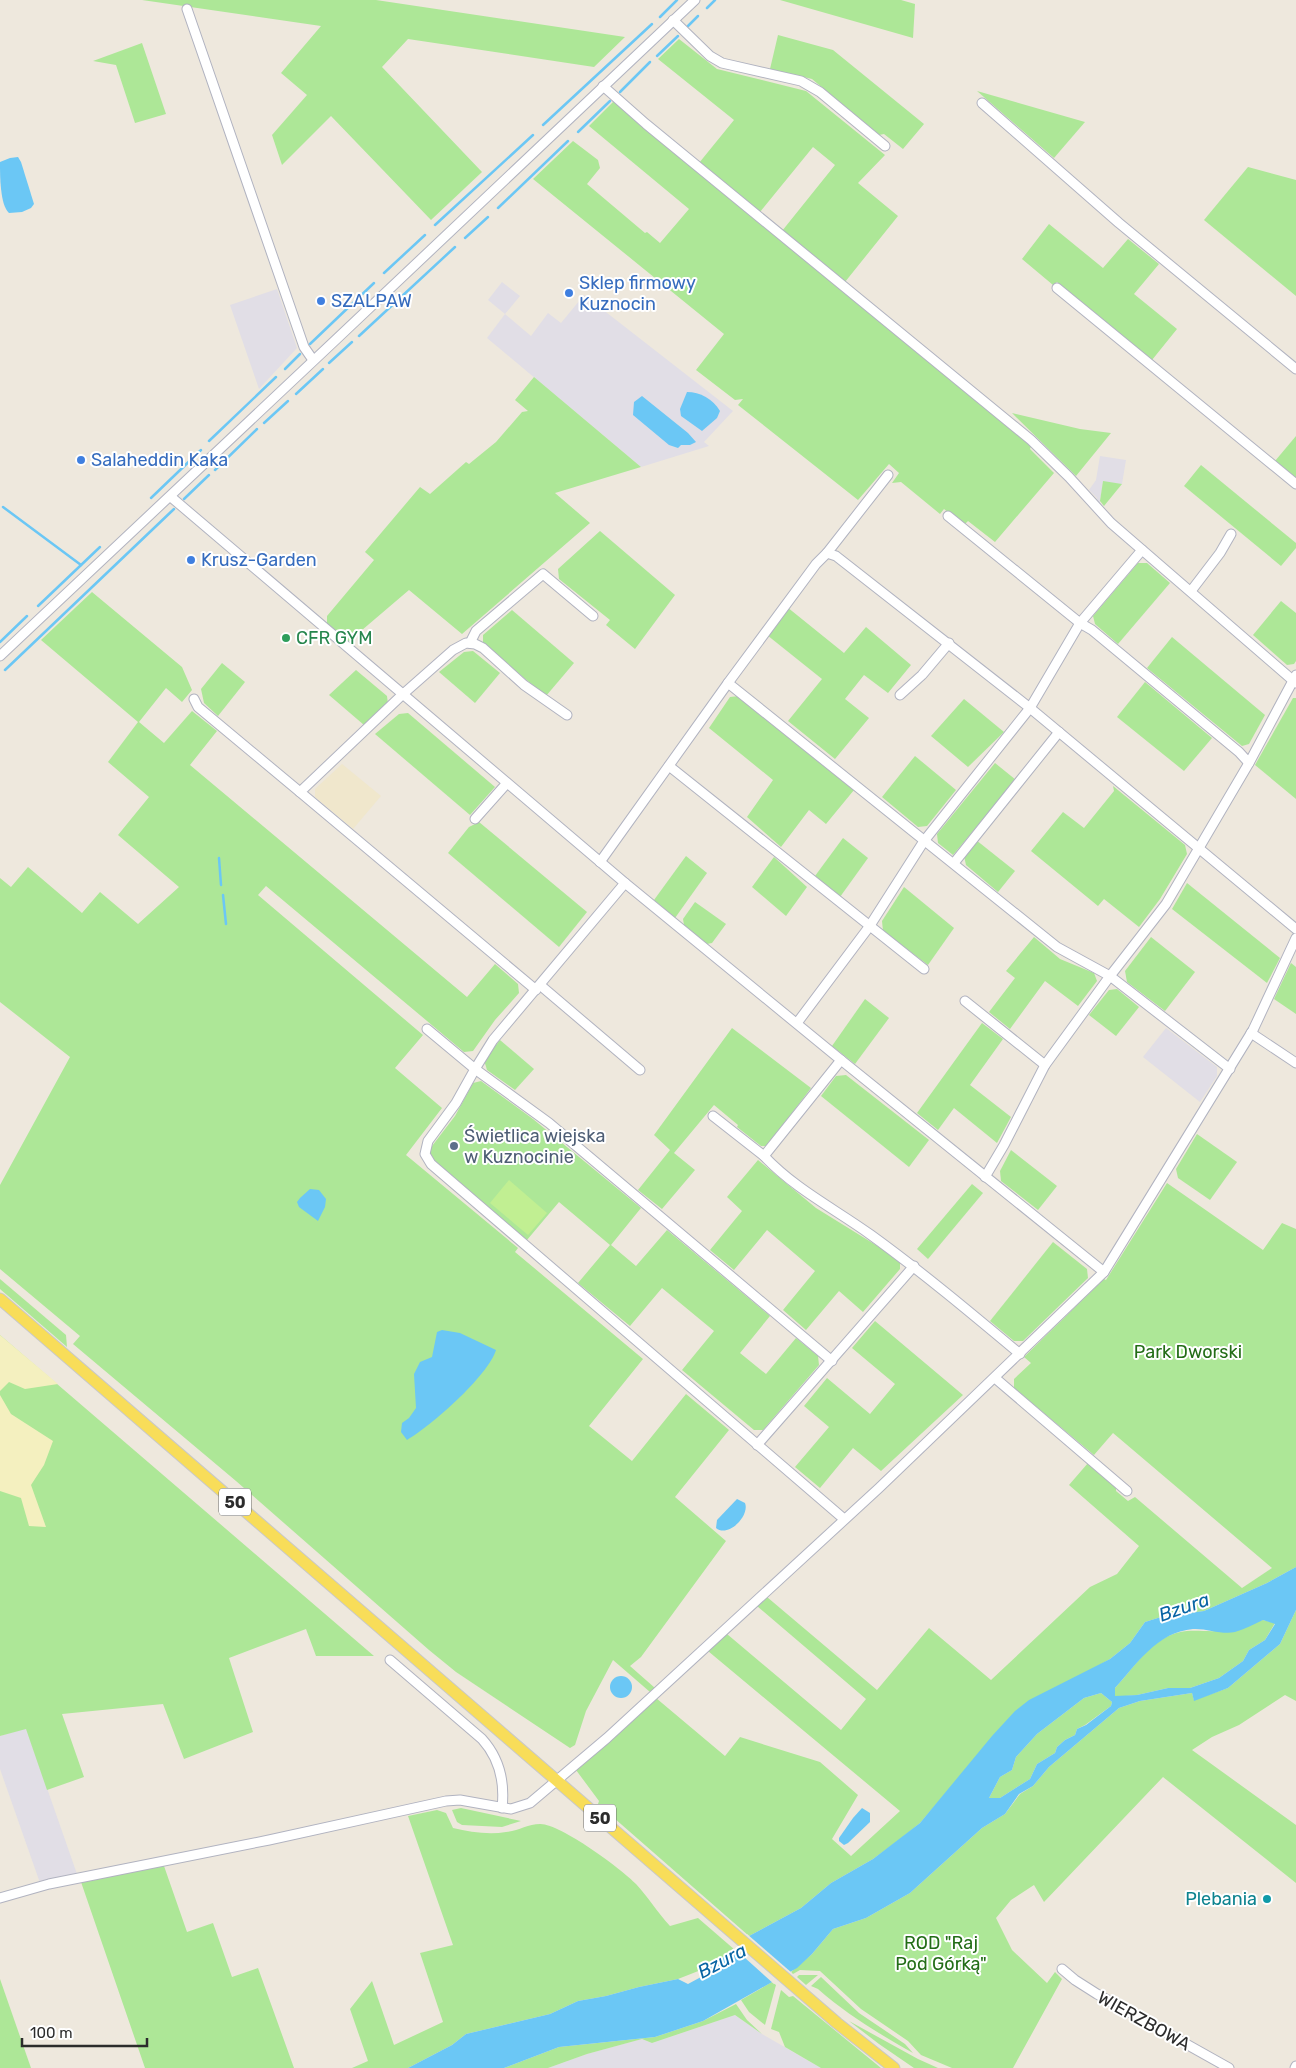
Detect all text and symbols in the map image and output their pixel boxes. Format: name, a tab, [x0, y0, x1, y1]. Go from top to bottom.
place label: Sklep firmowy Kuznocin	[579, 272, 696, 315]
marker: Sklep firmowy Kuznocin	[563, 287, 575, 299]
place label: SZALPAW	[331, 290, 412, 312]
marker: SZALPAW	[315, 295, 327, 307]
place label: Salaheddin Kaka	[91, 449, 228, 471]
marker: Salaheddin Kaka	[75, 454, 87, 466]
place label: Krusz-Garden	[201, 549, 317, 571]
marker: Krusz-Garden	[185, 554, 197, 566]
place label: CFR GYM	[296, 627, 372, 649]
marker: CFR GYM	[280, 632, 292, 644]
place label: Świetlica wiejska w Kuznocinie	[464, 1125, 605, 1168]
marker: Świetlica wiejska w Kuznocinie	[448, 1140, 460, 1152]
park label: Park Dworski	[1134, 1341, 1242, 1363]
road number: 50	[219, 1488, 251, 1515]
water label: Bzura	[1156, 1588, 1212, 1626]
road number: 50	[584, 1805, 616, 1832]
place label: Plebania	[1185, 1888, 1257, 1910]
marker: Plebania	[1261, 1893, 1273, 1905]
park label: ROD "Raj Pod Górką"	[895, 1932, 987, 1975]
water label: Bzura	[694, 1939, 750, 1983]
street label: WIERZBOWA	[1094, 1986, 1194, 2056]
scale bar	[22, 2016, 148, 2048]
text: 100 m	[30, 2024, 72, 2042]

